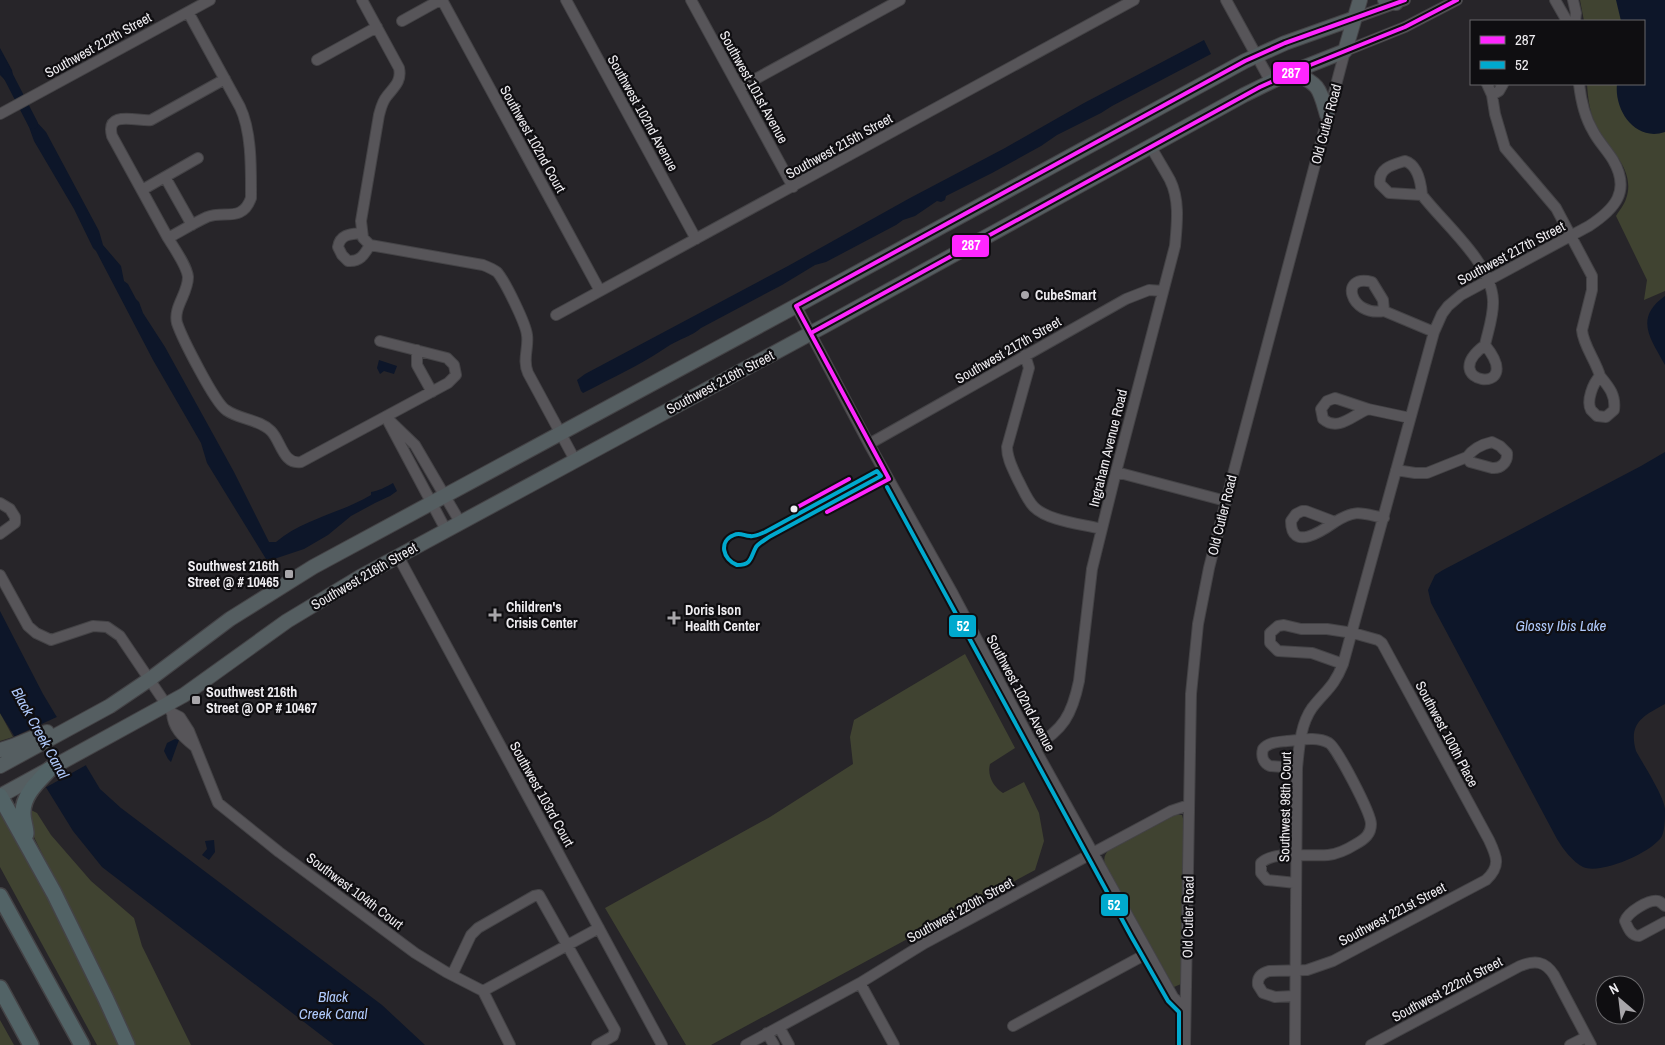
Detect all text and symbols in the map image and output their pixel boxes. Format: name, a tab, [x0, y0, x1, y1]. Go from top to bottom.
street label: Southwest 212th Street	[41, 8, 155, 82]
legend	[1470, 20, 1645, 85]
street label: Southwest 101st Avenue	[716, 27, 792, 147]
text: 287	[1515, 29, 1536, 50]
street label: Southwest 102nd Avenue	[604, 52, 682, 174]
text: 52	[1515, 54, 1529, 75]
line badge: 287	[1272, 61, 1310, 85]
text: 287	[1281, 64, 1301, 82]
street label: Southwest 102nd Court	[496, 82, 570, 196]
street label: Old Cutler Road	[1307, 82, 1345, 166]
street label: Southwest 215th Street	[782, 109, 896, 183]
street label: Southwest 217th Street	[1454, 217, 1568, 289]
line badge: 287	[951, 234, 990, 258]
text: 287	[961, 236, 981, 254]
place label: CubeSmart	[1035, 286, 1096, 304]
marker: CubeSmart	[1019, 289, 1031, 301]
street label: Southwest 217th Street	[952, 312, 1064, 388]
street label: Southwest 216th Street	[663, 346, 777, 418]
street label: Ingraham Avenue Road	[1085, 387, 1131, 509]
street label: Old Cutler Road	[1203, 473, 1241, 557]
unlabelled marker	[789, 504, 799, 514]
street label: Southwest 216th Street	[308, 538, 420, 614]
place label: Southwest 216th Street @ # 10465	[187, 557, 280, 591]
marker: Southwest 216th Street @ # 10465	[283, 568, 295, 580]
place label: Children's Crisis Center	[506, 598, 578, 632]
place label: Doris Ison Health Center	[685, 601, 760, 635]
marker: Children's Crisis Center	[488, 608, 502, 622]
marker: Doris Ison Health Center	[667, 611, 681, 625]
line badge: 52	[948, 614, 977, 638]
water label: Glossy Ibis Lake	[1516, 615, 1607, 636]
text: 52	[957, 617, 969, 635]
street label: Southwest 102nd Avenue	[983, 631, 1059, 755]
street label: Southwest 100th Place	[1411, 678, 1483, 790]
water label: Black Creek Canal	[7, 683, 74, 783]
place label: Southwest 216th Street @ OP # 10467	[206, 683, 318, 717]
marker: Southwest 216th Street @ OP # 10467	[190, 694, 202, 706]
street label: Southwest 103rd Court	[506, 738, 578, 850]
street label: Southwest 98th Court	[1275, 752, 1295, 862]
street label: Southwest 104th Court	[303, 849, 407, 933]
street label: Southwest 220th Street	[903, 873, 1017, 947]
street label: Old Cutler Road	[1178, 876, 1198, 958]
street label: Southwest 221st Street	[1335, 878, 1449, 950]
line badge: 52	[1100, 893, 1129, 917]
text: 52	[1108, 896, 1120, 914]
street label: Southwest 222nd Street	[1389, 952, 1505, 1026]
north arrow	[1595, 975, 1645, 1025]
text: N	[1606, 979, 1622, 998]
water label: Black Creek Canal	[299, 986, 367, 1024]

